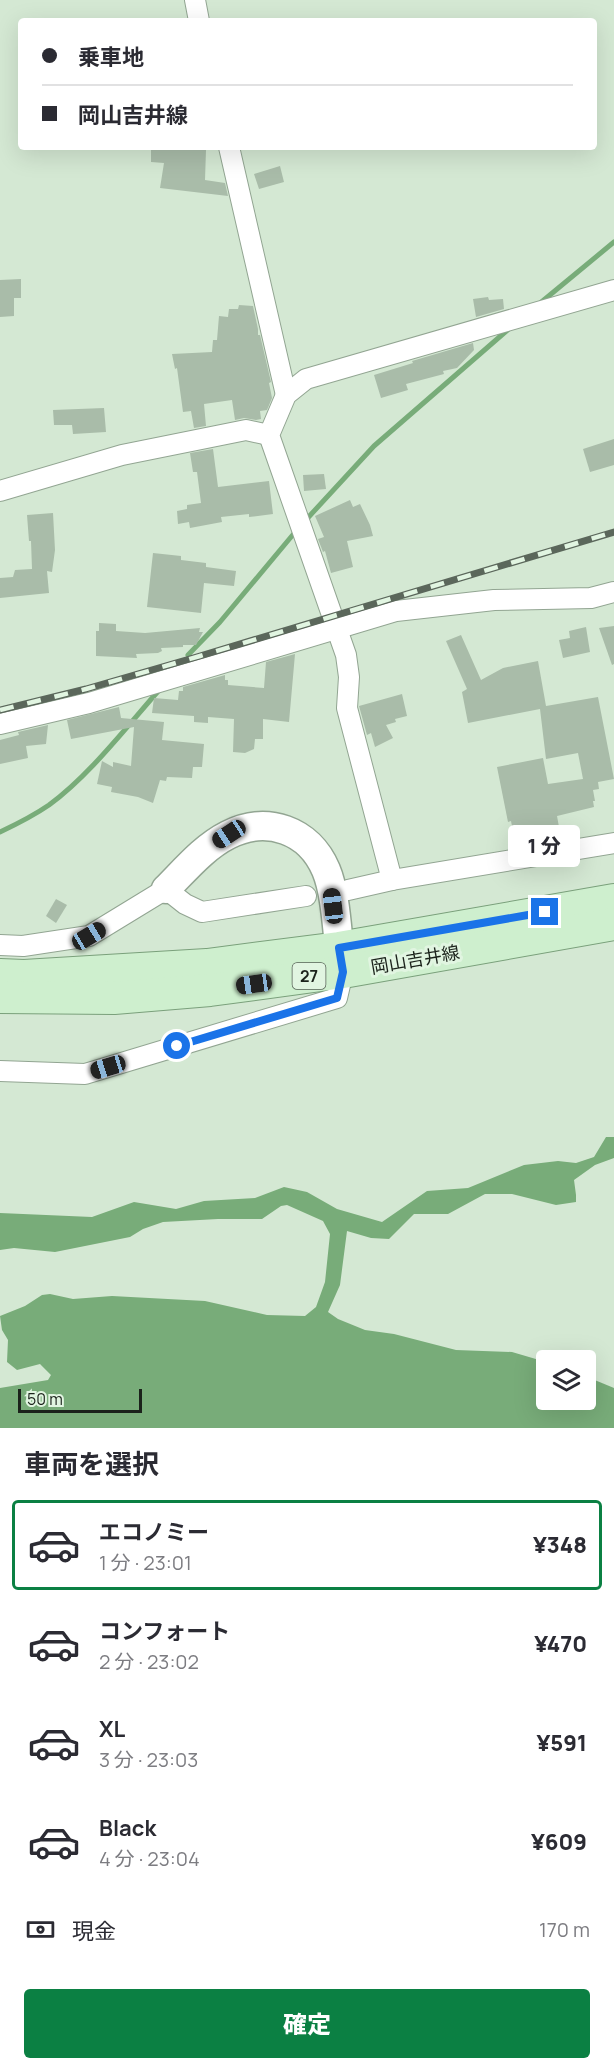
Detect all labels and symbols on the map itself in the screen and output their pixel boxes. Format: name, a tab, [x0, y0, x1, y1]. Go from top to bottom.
car	[209, 817, 249, 851]
callout: 1 分	[509, 825, 581, 867]
car	[322, 887, 344, 925]
route end	[531, 898, 558, 925]
car	[69, 919, 109, 953]
street label: 岡山吉井線	[369, 939, 461, 979]
road number: 27	[292, 963, 326, 989]
car	[235, 973, 273, 995]
route start	[163, 1032, 190, 1059]
car	[88, 1053, 128, 1081]
scale bar	[18, 1386, 142, 1414]

